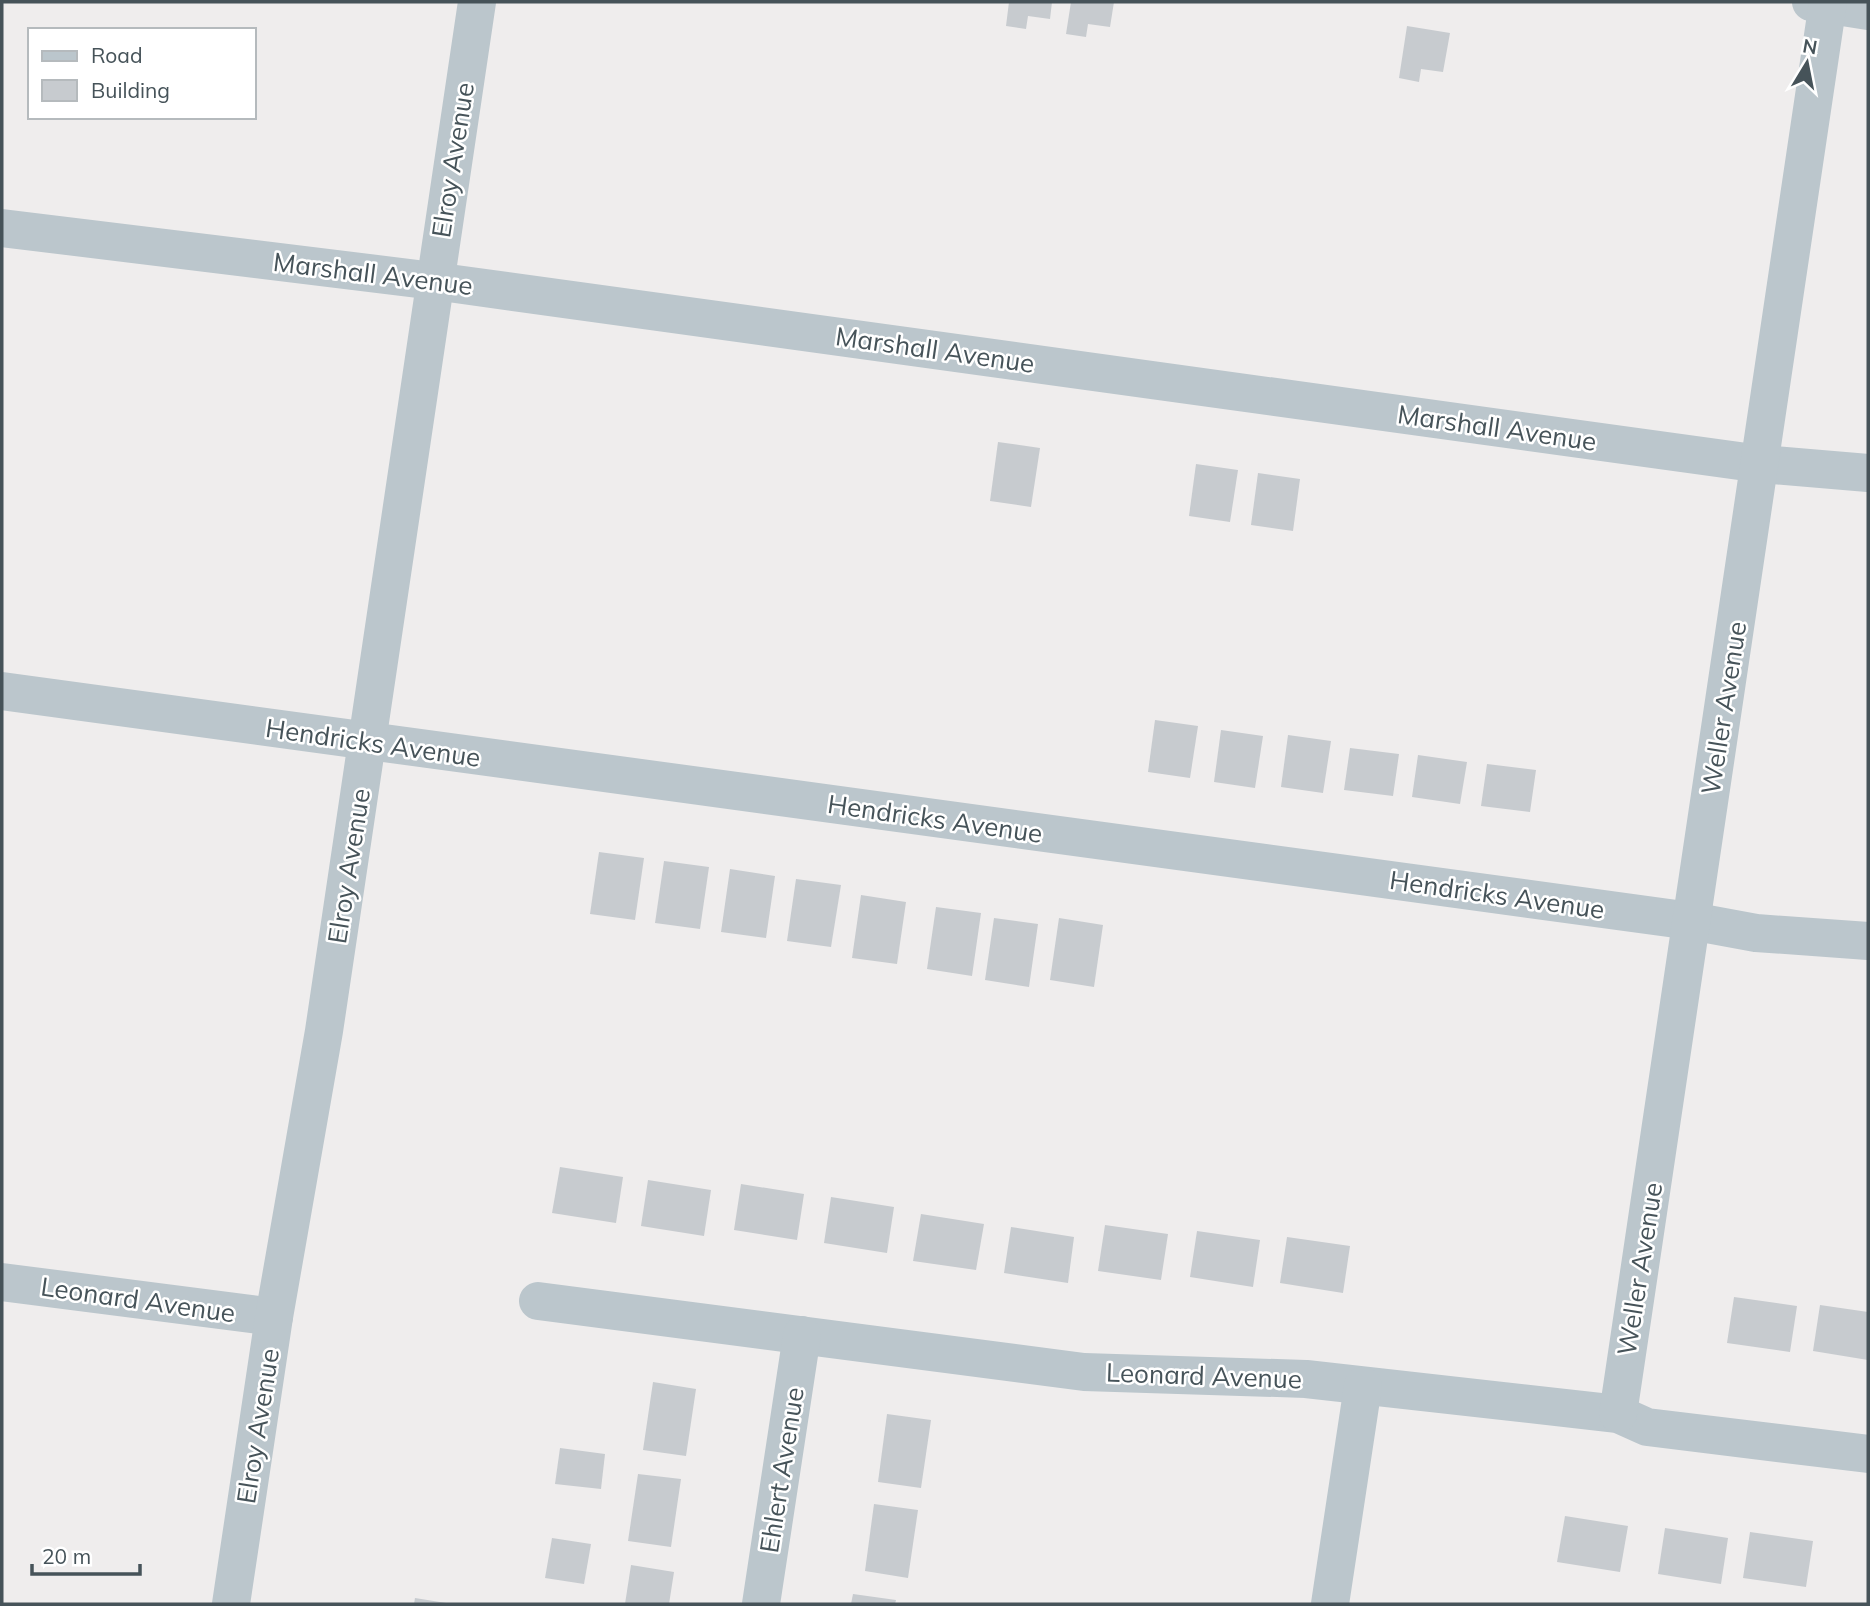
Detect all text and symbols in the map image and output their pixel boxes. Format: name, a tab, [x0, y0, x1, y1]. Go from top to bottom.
legend	[28, 28, 256, 119]
north arrow	[1772, 28, 1842, 98]
text: N	[1801, 33, 1819, 59]
text: Road	[91, 42, 142, 68]
text: Building	[91, 77, 170, 103]
street label: Elroy Avenue	[424, 80, 481, 240]
street label: Marshall Avenue	[271, 245, 475, 302]
street label: Marshall Avenue	[833, 319, 1037, 380]
street label: Marshall Avenue	[1395, 397, 1599, 458]
street label: Weller Avenue	[1694, 619, 1753, 797]
street label: Hendricks Avenue	[263, 711, 483, 774]
street label: Elroy Avenue	[320, 786, 377, 946]
street label: Hendricks Avenue	[825, 787, 1045, 850]
street label: Hendricks Avenue	[1387, 863, 1607, 926]
street label: Weller Avenue	[1610, 1180, 1669, 1358]
street label: Leonard Avenue	[39, 1270, 237, 1329]
street label: Elroy Avenue	[229, 1346, 286, 1506]
street label: Leonard Avenue	[1105, 1356, 1303, 1395]
street label: Ehlert Avenue	[752, 1385, 811, 1555]
scale bar	[32, 1532, 140, 1576]
text: 20 m	[42, 1543, 91, 1569]

